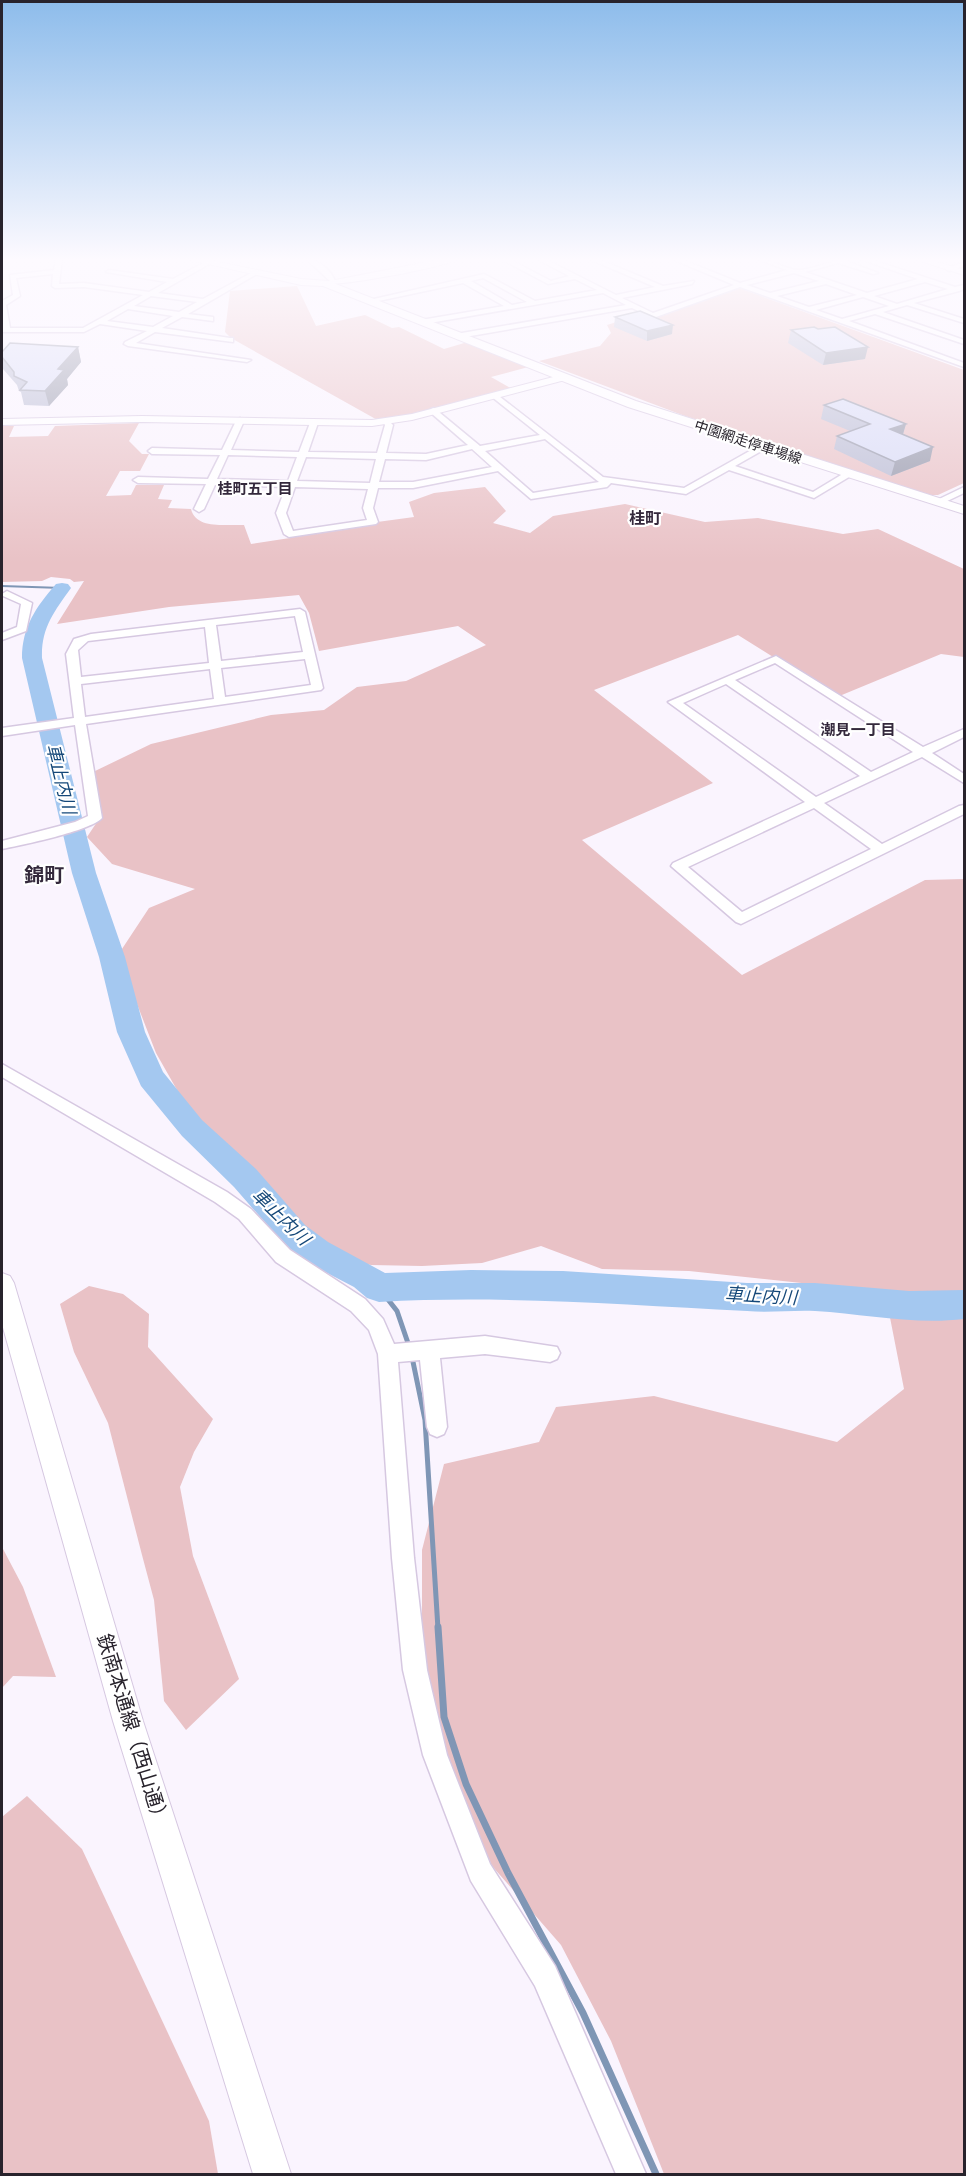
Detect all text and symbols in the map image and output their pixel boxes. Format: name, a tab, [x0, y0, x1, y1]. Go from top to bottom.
street label: 中園網走停車場線	[692, 416, 804, 468]
district label: 桂町五丁目	[217, 479, 293, 498]
district label: 桂町	[629, 508, 661, 528]
district label: 潮見一丁目	[820, 720, 896, 739]
water label: 車止内川	[42, 741, 82, 819]
district label: 錦町	[24, 862, 64, 888]
water label: 車止内川	[247, 1183, 317, 1251]
water label: 車止内川	[724, 1282, 800, 1309]
street label: 鉄南本通線（西山通）	[91, 1631, 175, 1829]

